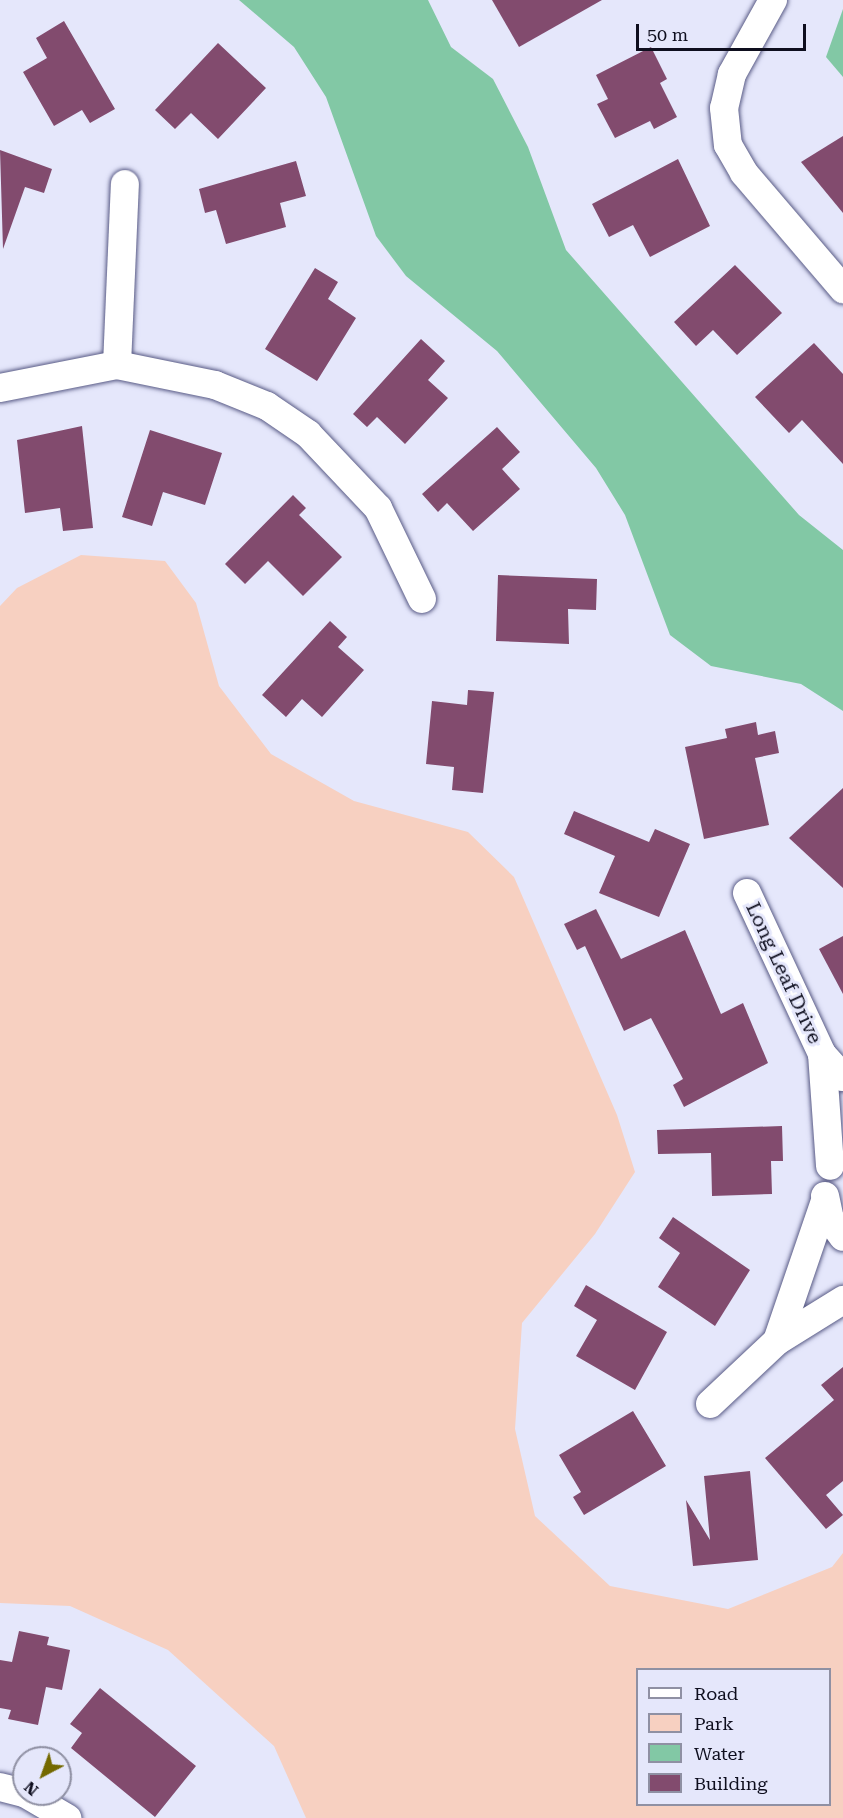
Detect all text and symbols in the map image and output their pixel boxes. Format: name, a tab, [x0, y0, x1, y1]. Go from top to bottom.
scale bar	[639, 12, 808, 50]
text: 50 m	[647, 24, 688, 45]
street label: Long Leaf Drive	[741, 898, 827, 1048]
legend	[636, 1668, 831, 1806]
text: Road	[694, 1683, 738, 1704]
text: Park	[694, 1713, 734, 1734]
text: Water	[694, 1743, 745, 1764]
north arrow	[12, 1746, 72, 1806]
text: Building	[694, 1773, 768, 1794]
text: N	[20, 1777, 42, 1800]

